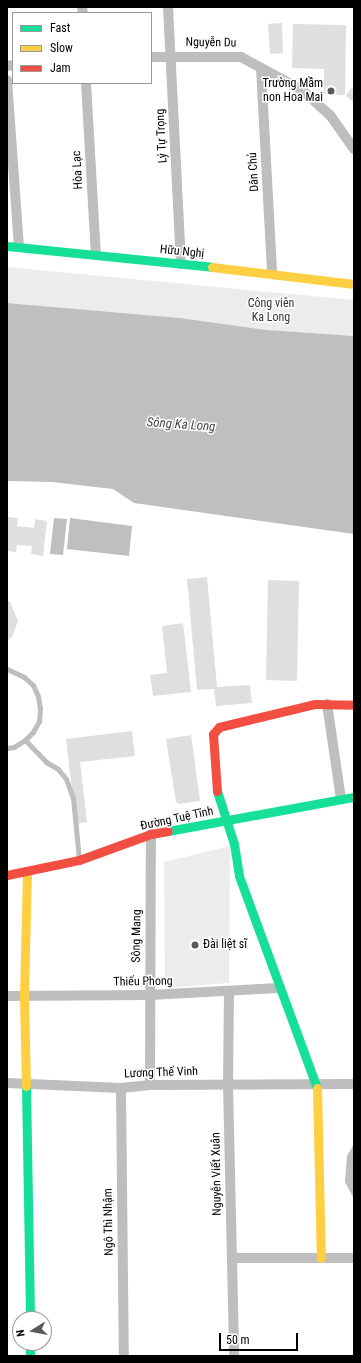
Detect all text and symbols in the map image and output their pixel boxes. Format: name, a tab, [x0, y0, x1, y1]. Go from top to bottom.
legend	[12, 12, 152, 84]
text: Fast	[50, 21, 70, 35]
street label: Nguyễn Du	[185, 35, 237, 51]
text: Slow	[50, 41, 73, 55]
text: Jam	[50, 61, 71, 75]
place label: Trường Mầm non Hoa Mai	[263, 77, 323, 105]
marker: Trường Mầm non Hoa Mai	[326, 86, 336, 96]
street label: Lý Tự Trọng	[153, 108, 171, 164]
street label: Hòa Lạc	[70, 150, 86, 190]
street label: Dân Chủ	[246, 152, 262, 192]
street label: Hữu Nghị	[159, 243, 205, 261]
park label: Công viên Ka Long	[248, 297, 294, 325]
water label: Sông Ka Long	[146, 415, 216, 435]
street label: Đường Tuệ Tĩnh	[139, 804, 215, 834]
street label: Sông Mang	[129, 909, 145, 963]
place label: Đài liệt sĩ	[203, 938, 247, 952]
marker: Đài liệt sĩ	[190, 940, 200, 950]
street label: Thiếu Phong	[113, 974, 173, 990]
street label: Lương Thế Vinh	[124, 1065, 198, 1081]
street label: Nguyễn Viết Xuân	[209, 1132, 225, 1216]
street label: Ngô Thì Nhậm	[101, 1188, 117, 1256]
north arrow	[12, 1311, 52, 1351]
scale bar	[221, 1325, 300, 1351]
text: N	[14, 1329, 28, 1338]
text: 50 m	[226, 1333, 250, 1347]

